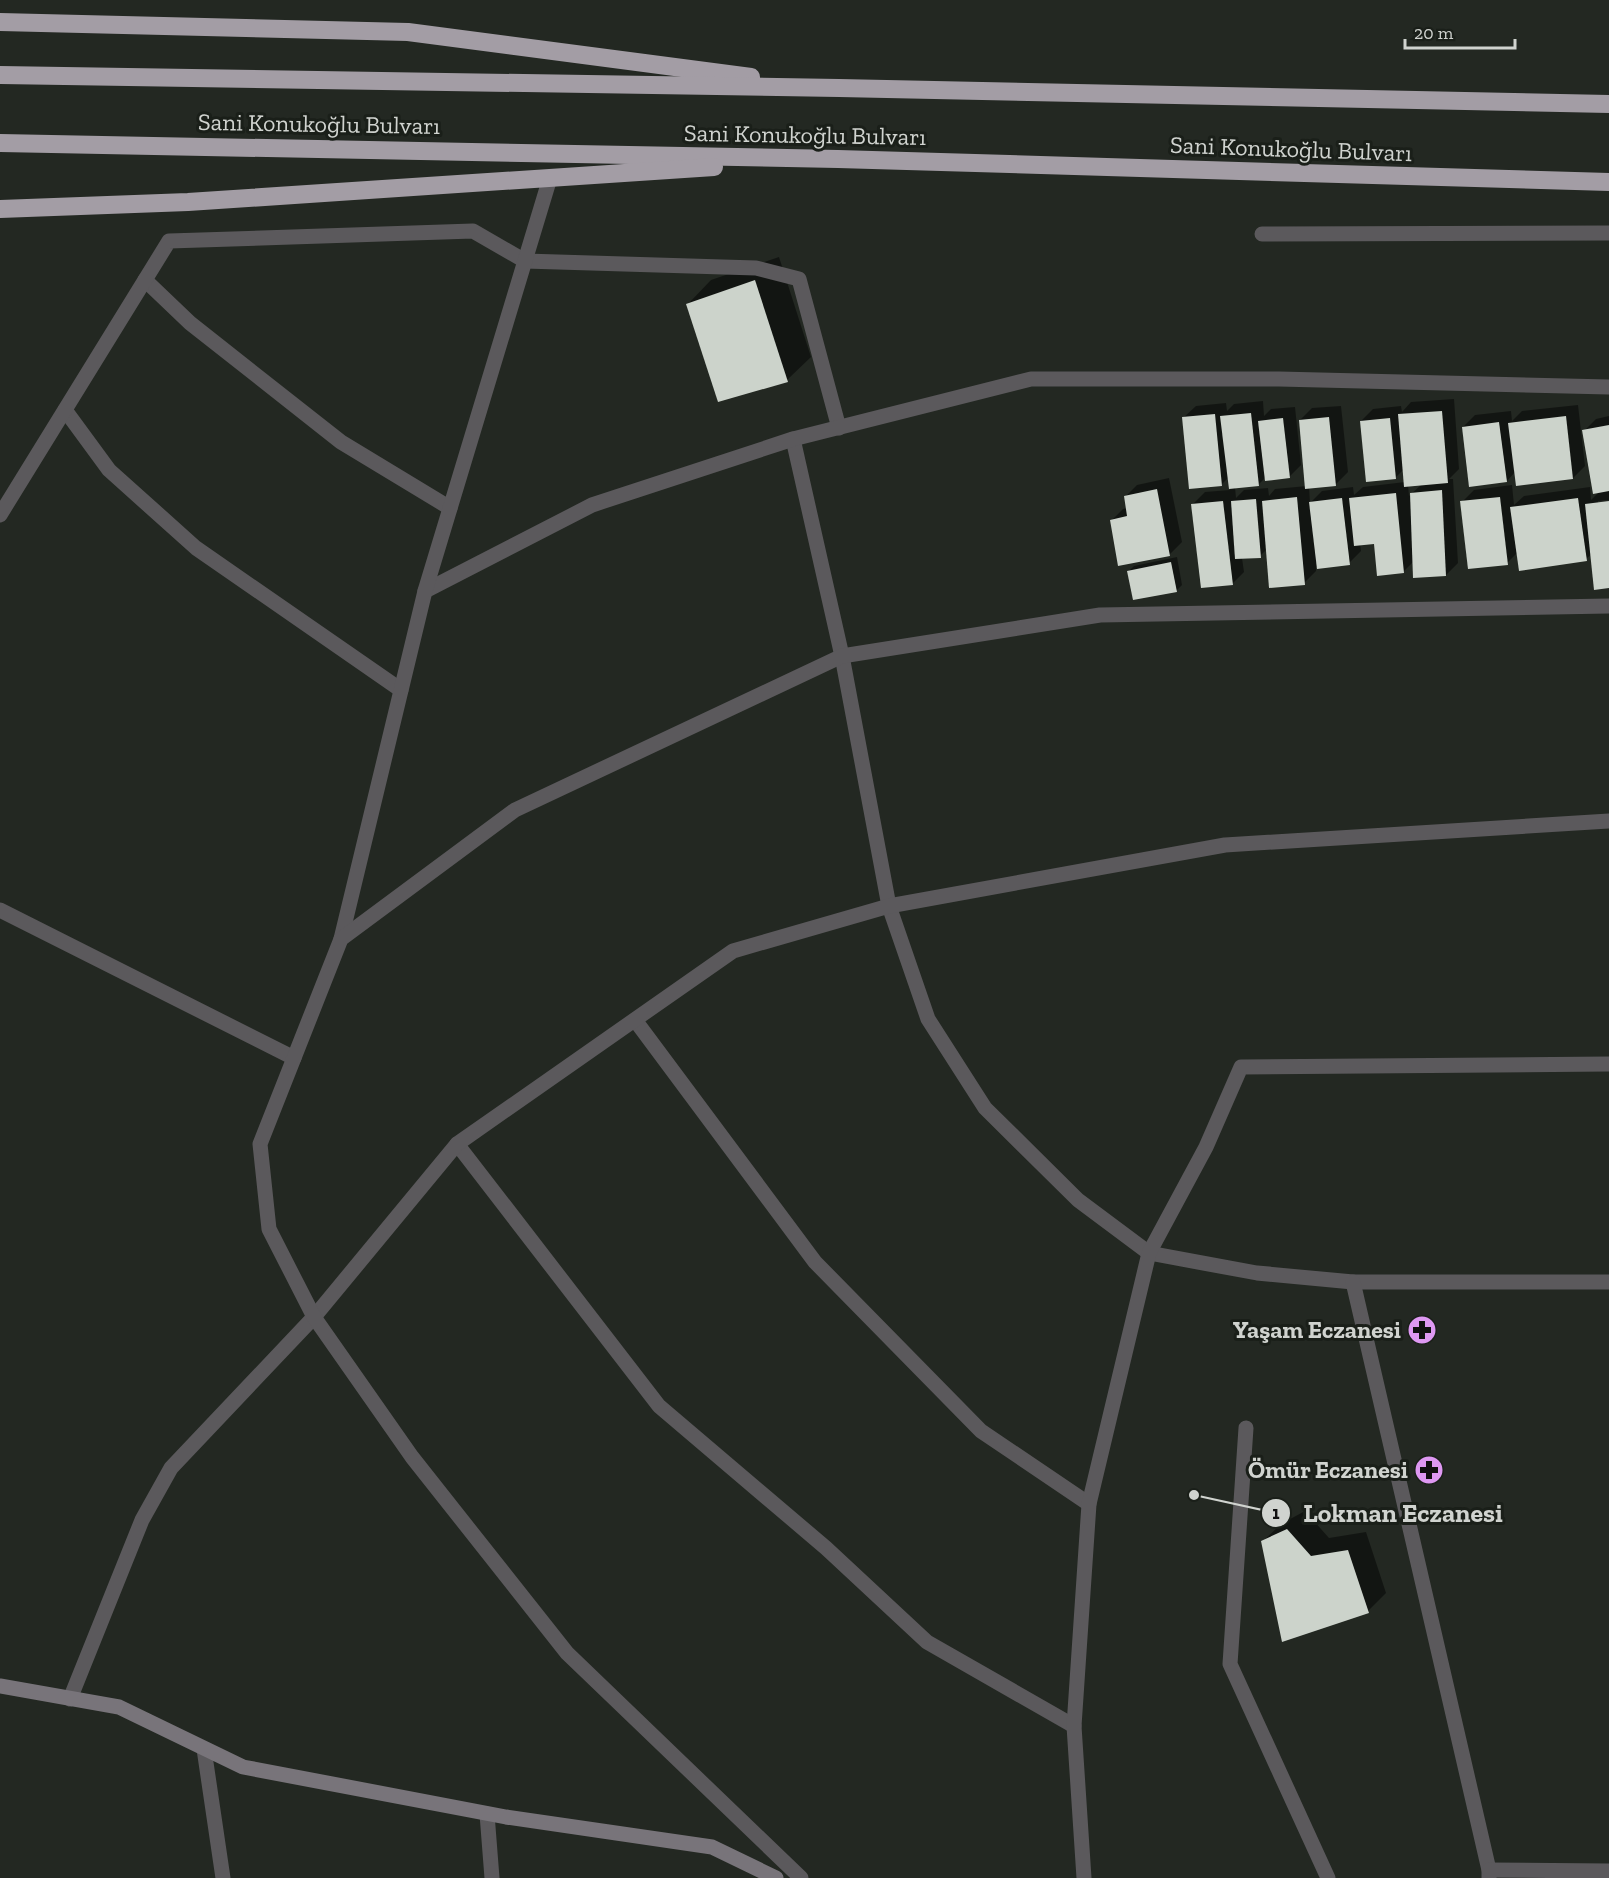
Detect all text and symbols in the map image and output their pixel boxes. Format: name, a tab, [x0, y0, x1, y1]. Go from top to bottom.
scale bar	[1405, 12, 1514, 50]
text: 20 m	[1414, 22, 1454, 44]
street label: Sani Konukoğlu Bulvarı	[198, 107, 441, 140]
street label: Sani Konukoğlu Bulvarı	[684, 118, 927, 151]
street label: Sani Konukoğlu Bulvarı	[1169, 130, 1413, 167]
pharmacy icon: Yaşam Eczanesi	[1406, 1314, 1438, 1346]
place label: Yaşam Eczanesi	[1233, 1315, 1401, 1344]
pharmacy icon: Ömür Eczanesi	[1413, 1454, 1445, 1486]
place label: Ömür Eczanesi	[1248, 1455, 1408, 1484]
callout: Lokman Eczanesi	[1261, 1491, 1515, 1535]
text: Lokman Eczanesi	[1303, 1497, 1503, 1529]
text: 1	[1272, 1502, 1280, 1524]

